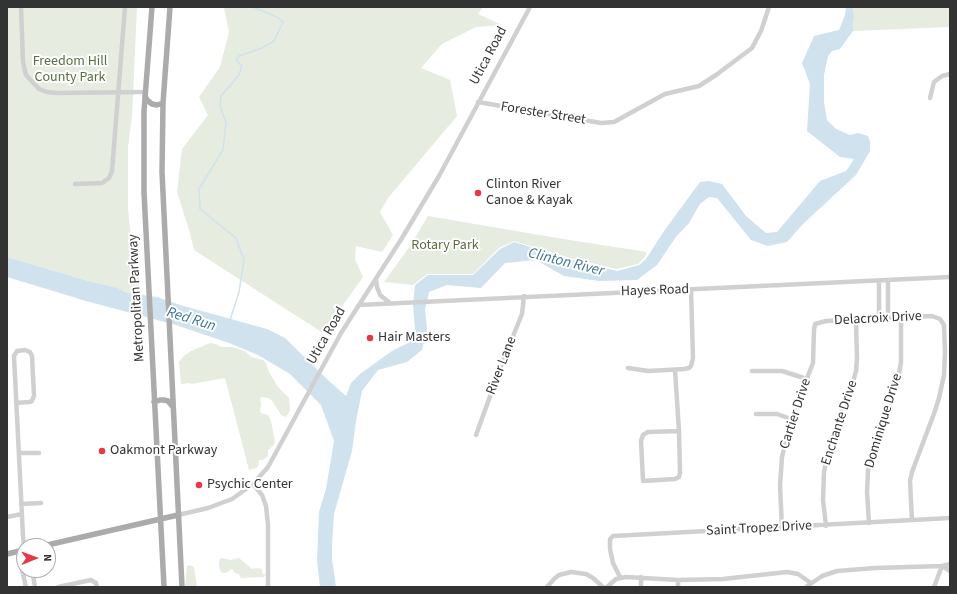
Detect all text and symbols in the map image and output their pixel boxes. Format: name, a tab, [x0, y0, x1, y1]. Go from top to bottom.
street label: Utica Road	[467, 24, 511, 88]
park label: Freedom Hill County Park	[33, 54, 107, 86]
street label: Forester Street	[499, 99, 587, 129]
place label: Clinton River Canoe & Kayak	[486, 177, 573, 210]
marker: Clinton River Canoe & Kayak	[473, 188, 483, 198]
street label: Metropolitan Parkway	[125, 234, 149, 362]
park label: Rotary Park	[411, 238, 479, 254]
water label: Clinton River	[526, 245, 606, 281]
street label: Hayes Road	[621, 281, 689, 301]
water label: Red Run	[164, 304, 218, 336]
street label: Utica Road	[304, 304, 350, 368]
street label: Delacroix Drive	[834, 308, 922, 330]
place label: Hair Masters	[378, 330, 450, 346]
marker: Hair Masters	[365, 333, 375, 343]
street label: River Lane	[483, 335, 521, 397]
street label: Dominique Drive	[862, 372, 906, 470]
street label: Cartier Drive	[777, 377, 815, 451]
street label: Enchante Drive	[818, 378, 862, 468]
place label: Oakmont Parkway	[110, 443, 217, 459]
marker: Oakmont Parkway	[97, 446, 107, 456]
place label: Psychic Center	[207, 477, 293, 493]
marker: Psychic Center	[194, 480, 204, 490]
street label: Saint Tropez Drive	[706, 518, 812, 540]
north arrow	[16, 538, 56, 578]
text: N	[40, 554, 55, 562]

